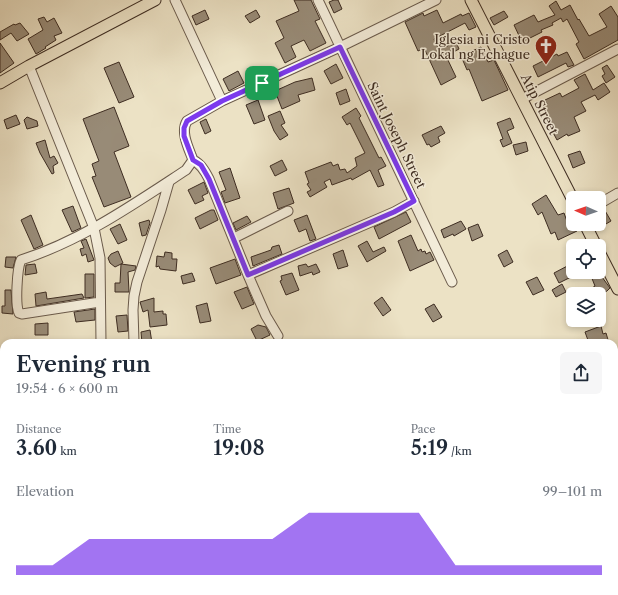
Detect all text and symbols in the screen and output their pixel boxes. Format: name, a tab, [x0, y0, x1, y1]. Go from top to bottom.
place label: Iglesia ni Cristo Lokal ng Echague	[421, 31, 530, 62]
church icon: Iglesia ni Cristo Lokal ng Echague	[533, 33, 559, 66]
pin	[245, 66, 279, 100]
street label: Atip Street	[517, 70, 562, 138]
icon: arrive	[251, 72, 273, 94]
street label: Saint Joseph Street	[364, 79, 430, 191]
north arrow	[566, 191, 606, 231]
map controls	[566, 191, 606, 327]
button: locate	[566, 239, 606, 279]
button: layers	[566, 287, 606, 327]
text: Evening run	[16, 351, 151, 378]
button: share	[560, 352, 602, 394]
text: 19:54 · 6 × 600 m	[16, 380, 118, 396]
text: Distance	[16, 422, 62, 436]
text: Time	[213, 422, 241, 436]
text: Pace	[411, 422, 436, 436]
text: 3.60	[16, 436, 57, 460]
text: 19:08	[213, 436, 265, 460]
text: 5:19	[411, 436, 448, 460]
text: km	[57, 444, 77, 458]
text: /km	[448, 444, 472, 458]
text: Elevation	[16, 483, 74, 499]
text: 99–101 m	[542, 483, 602, 499]

